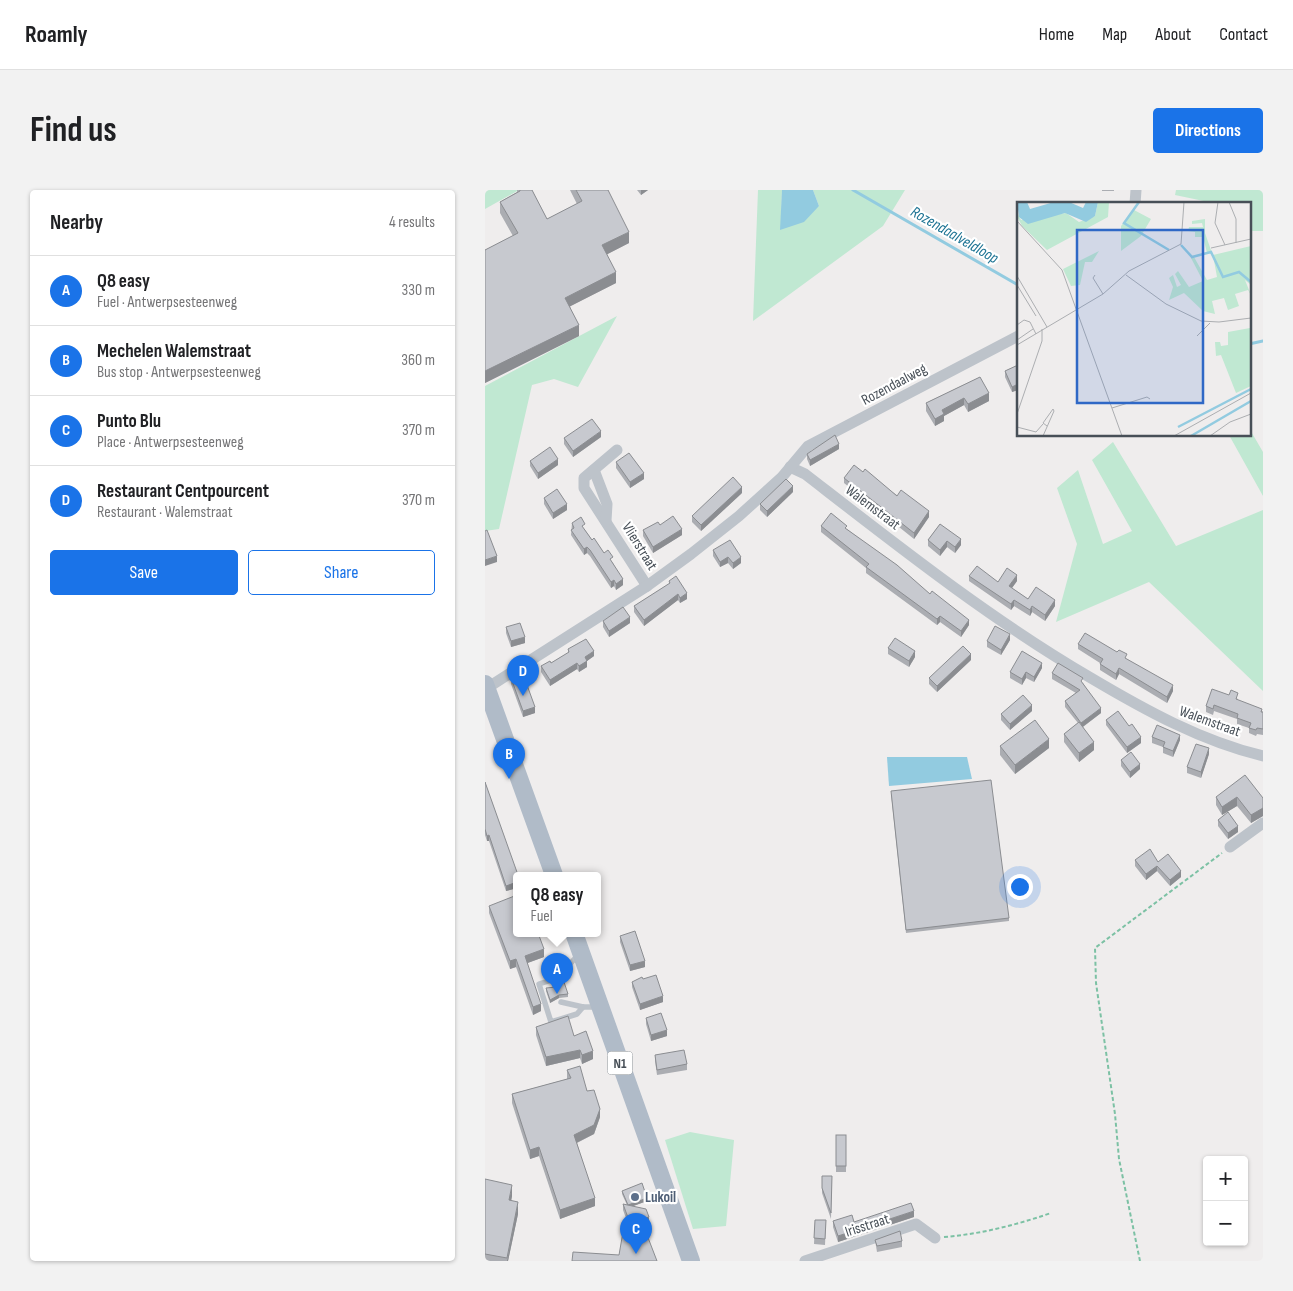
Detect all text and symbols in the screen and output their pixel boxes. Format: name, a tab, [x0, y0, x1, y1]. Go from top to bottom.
text: Roamly	[25, 20, 88, 49]
text: Home	[1039, 24, 1074, 45]
text: Map	[1102, 24, 1127, 45]
text: About	[1155, 24, 1191, 45]
text: Contact	[1219, 24, 1268, 45]
button: Directions	[1153, 108, 1263, 153]
text: Find us	[30, 109, 117, 152]
inset map	[1017, 202, 1251, 436]
water label: Rozendaalveldloop	[907, 203, 1002, 268]
text: Nearby	[50, 210, 103, 235]
text: 4 results	[389, 213, 435, 232]
text: Q8 easy	[97, 270, 150, 293]
text: A	[62, 281, 70, 300]
text: 330 m	[402, 281, 435, 300]
text: Fuel · Antwerpsesteenweg	[97, 293, 237, 312]
text: Mechelen Walemstraat	[97, 340, 251, 363]
text: B	[62, 351, 70, 370]
text: 360 m	[401, 351, 435, 370]
street label: Rozendaalweg	[858, 359, 930, 410]
text: Bus stop · Antwerpsesteenweg	[97, 363, 261, 382]
text: Punto Blu	[97, 410, 161, 433]
text: C	[62, 421, 70, 440]
text: 370 m	[402, 421, 435, 440]
text: Place · Antwerpsesteenweg	[97, 433, 244, 452]
text: Restaurant Centpourcent	[97, 480, 269, 503]
street label: Walemstraat	[842, 481, 904, 534]
text: D	[62, 491, 70, 510]
text: 370 m	[402, 491, 435, 510]
text: Restaurant · Walemstraat	[97, 503, 233, 522]
street label: Vlierstraat	[618, 519, 662, 574]
button: Save	[50, 550, 238, 595]
button: Share	[248, 550, 435, 595]
pin: D	[507, 655, 539, 696]
street label: Walemstraat	[1177, 702, 1243, 741]
pin: B	[493, 738, 525, 779]
popup	[513, 872, 601, 937]
your location	[1007, 874, 1033, 900]
text: Q8 easy	[531, 884, 583, 907]
text: Fuel	[531, 907, 553, 926]
pin: A	[541, 953, 573, 994]
road number: N1	[607, 1051, 633, 1074]
map controls	[1203, 1156, 1248, 1246]
button: +	[1203, 1156, 1248, 1201]
place label: Lukoil	[645, 1188, 676, 1207]
marker: Lukoil	[629, 1191, 641, 1203]
button: −	[1203, 1201, 1248, 1246]
street label: Irisstraat	[843, 1209, 892, 1242]
pin: C	[620, 1213, 652, 1254]

